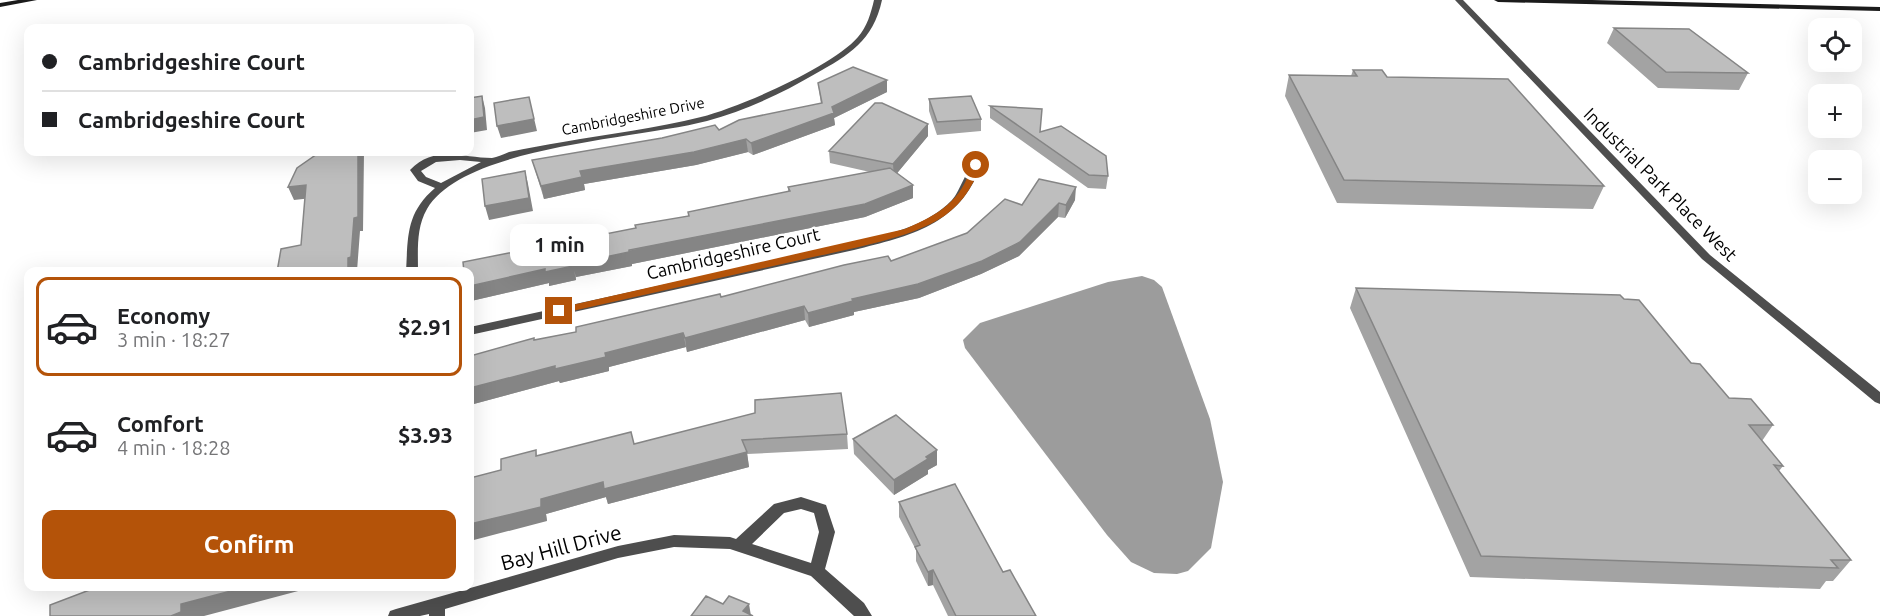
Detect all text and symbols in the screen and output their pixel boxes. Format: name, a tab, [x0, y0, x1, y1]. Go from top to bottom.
map controls	[1808, 18, 1862, 204]
button: locate	[1808, 18, 1862, 72]
text: Cambridgeshire Court	[78, 49, 305, 74]
button: +	[1808, 84, 1862, 138]
street label: Cambridgeshire Drive	[560, 94, 706, 138]
street label: Industrial Park Place West	[1580, 103, 1742, 265]
text: Cambridgeshire Court	[78, 107, 305, 132]
button: −	[1808, 150, 1862, 204]
route start	[962, 151, 989, 178]
street label: Cambridgeshire Court	[644, 223, 822, 283]
callout: 1 min	[510, 224, 608, 266]
text: 1 min	[534, 233, 585, 256]
route end	[545, 297, 572, 324]
icon: car	[45, 300, 99, 354]
text: Economy	[117, 303, 210, 328]
text: $2.91	[398, 314, 453, 339]
text: 3 min · 18:27	[117, 328, 231, 351]
icon: car	[45, 408, 99, 462]
text: Comfort	[117, 411, 204, 436]
text: $3.93	[398, 422, 453, 447]
text: 4 min · 18:28	[117, 436, 231, 459]
button: Confirm	[42, 510, 456, 579]
street label: Bay Hill Drive	[498, 519, 624, 575]

